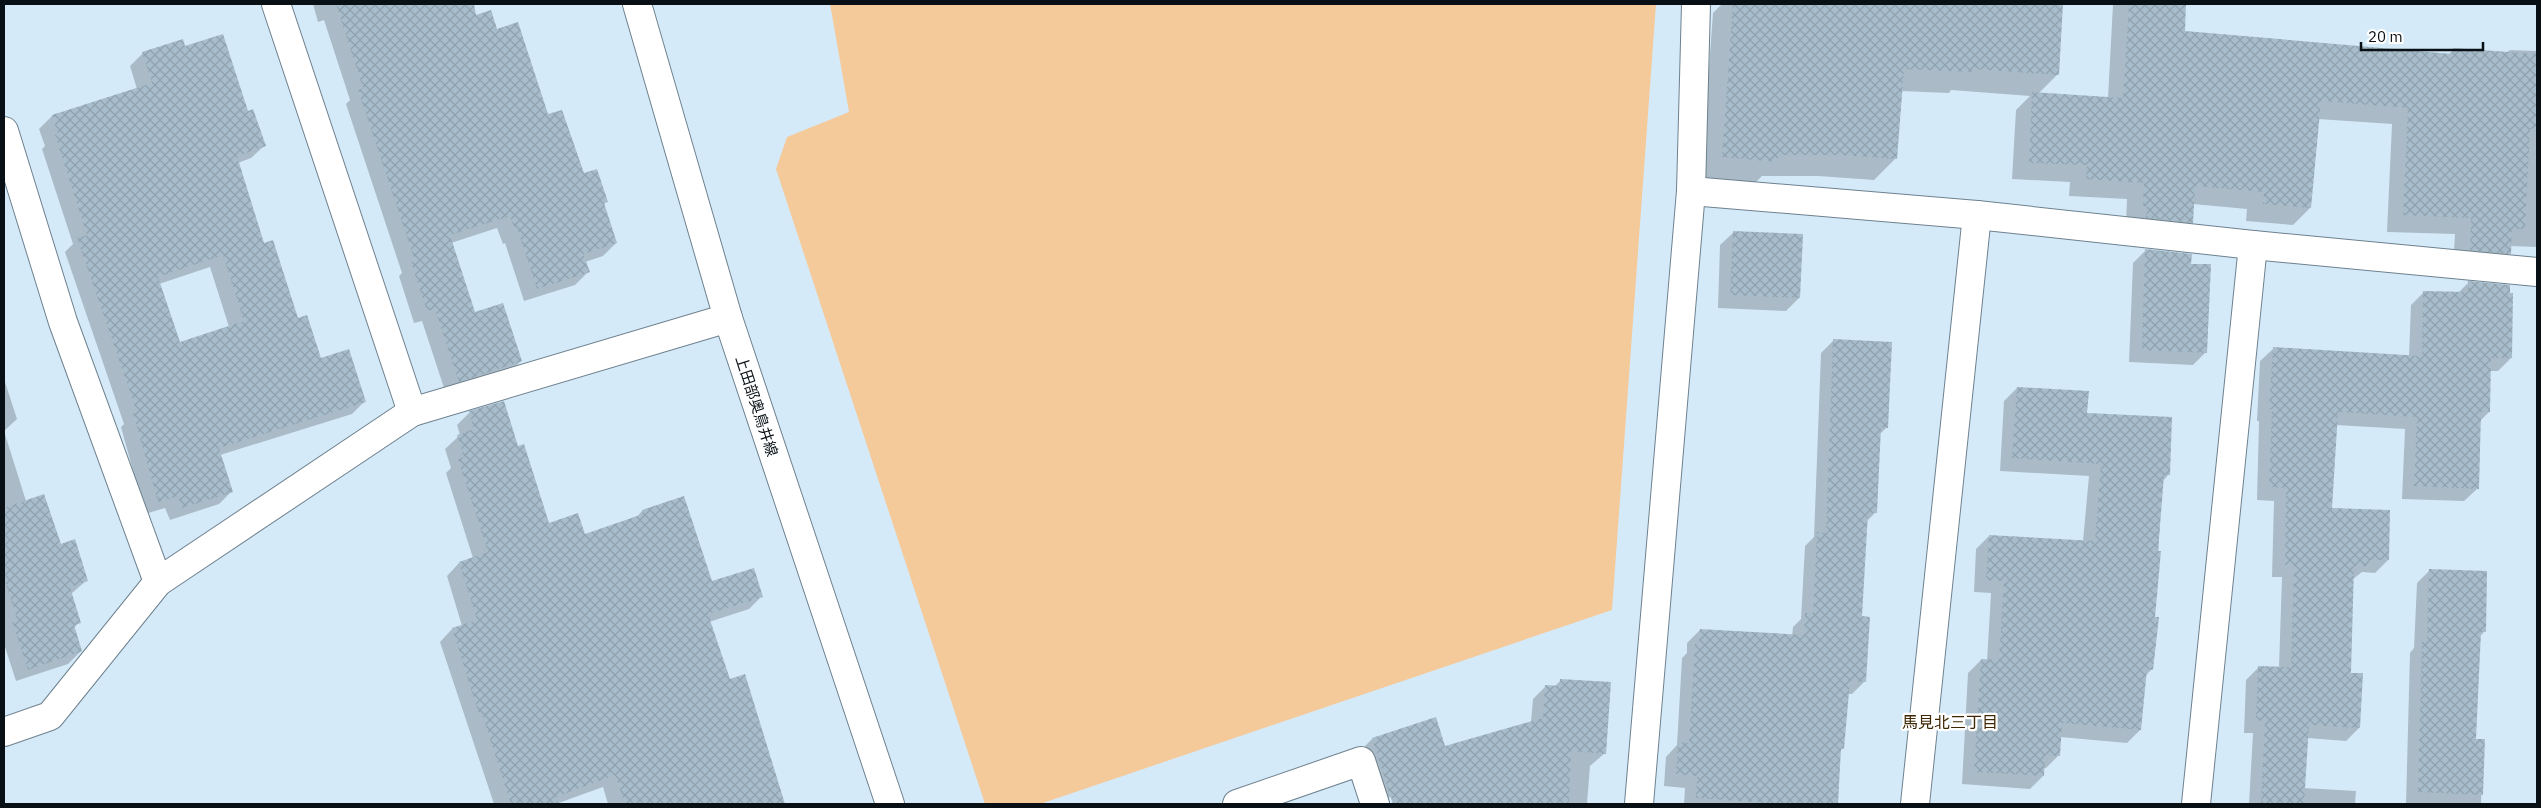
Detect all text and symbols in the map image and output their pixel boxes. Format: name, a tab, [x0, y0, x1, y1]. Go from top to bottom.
scale bar	[2361, 20, 2484, 52]
text: 20 m	[2368, 27, 2403, 46]
street label: 上田部奥鳥井線	[732, 353, 782, 459]
district label: 馬見北三丁目	[1902, 712, 1998, 732]

